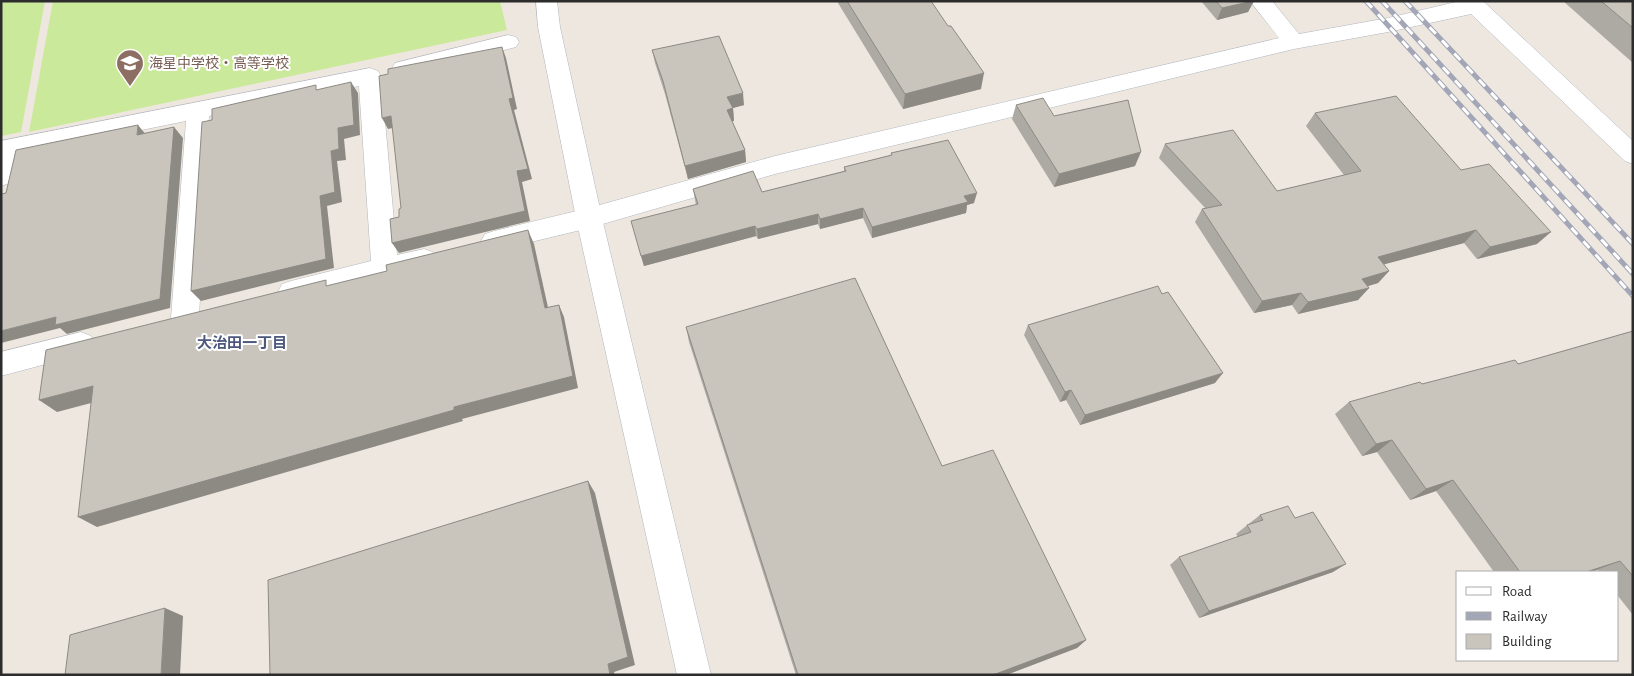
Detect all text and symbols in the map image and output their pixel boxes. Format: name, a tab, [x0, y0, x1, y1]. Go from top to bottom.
school or university icon: 海星中学校・高等学校	[115, 48, 145, 87]
place label: 海星中学校・高等学校	[149, 55, 289, 71]
district label: 大治田一丁目	[197, 335, 287, 351]
legend	[1456, 571, 1619, 661]
text: Road	[1502, 584, 1532, 599]
text: Railway	[1502, 609, 1548, 624]
text: Building	[1502, 634, 1552, 649]

